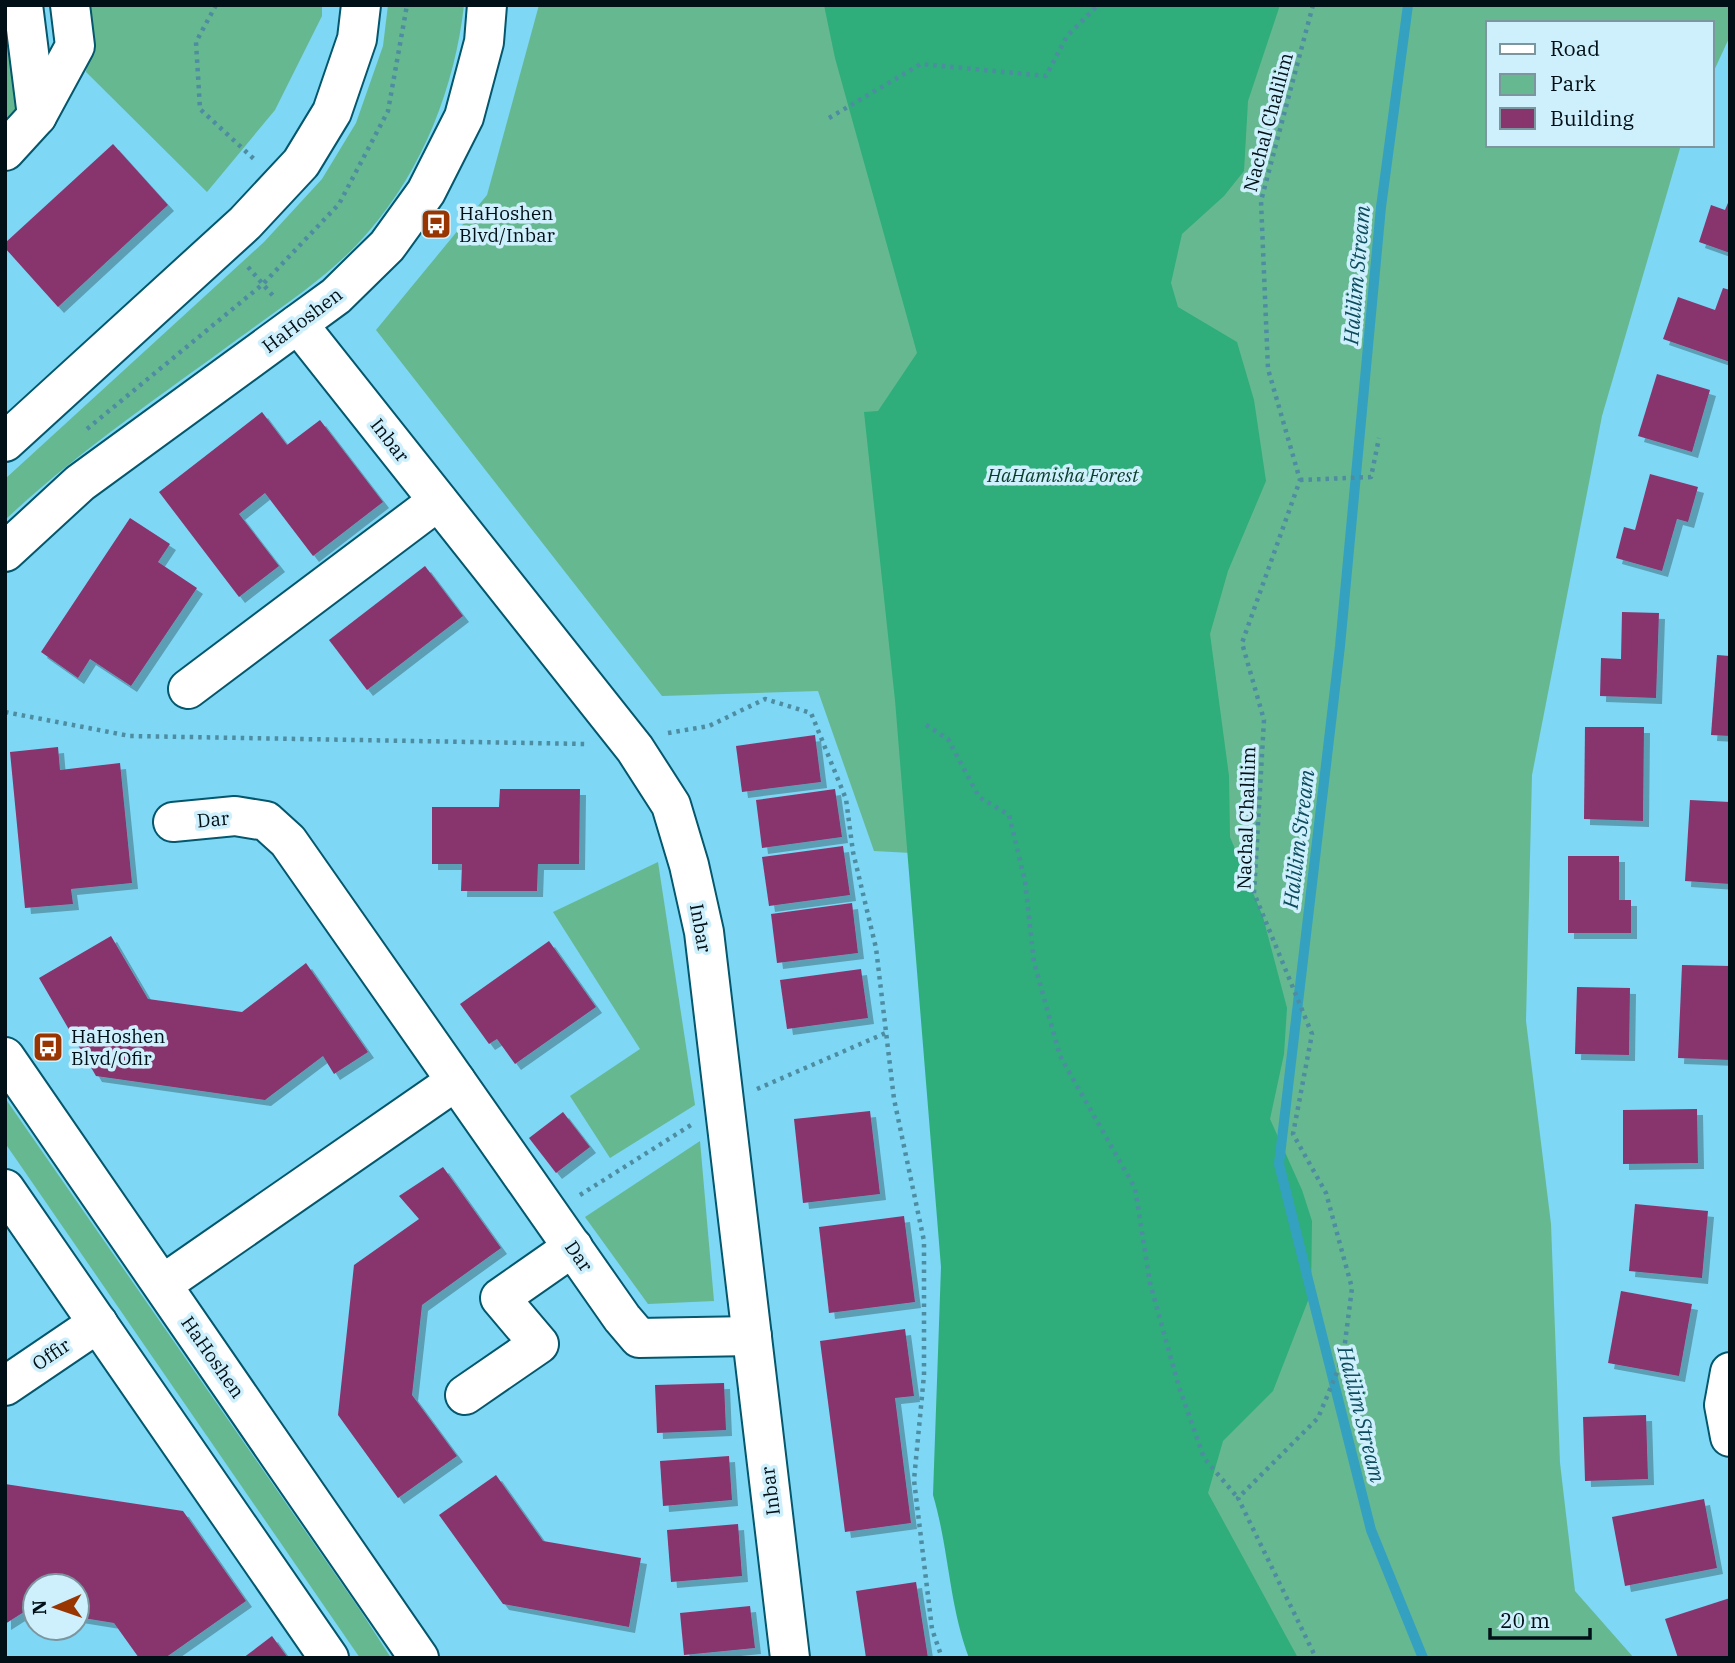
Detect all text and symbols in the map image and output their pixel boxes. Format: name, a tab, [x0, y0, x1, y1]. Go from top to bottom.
legend	[1486, 21, 1714, 147]
text: Road	[1550, 34, 1600, 62]
street label: Nachal Chalilim	[1238, 50, 1298, 194]
text: Park	[1550, 69, 1597, 97]
text: Building	[1550, 104, 1635, 132]
place label: HaHoshen Blvd/Inbar	[459, 201, 556, 247]
water label: Halilim Stream	[1336, 204, 1376, 347]
bus stop icon: HaHoshen Blvd/Inbar	[419, 207, 453, 241]
street label: HaHoshen	[257, 282, 347, 358]
street label: Inbar	[365, 413, 415, 467]
park label: HaHamisha Forest	[986, 463, 1140, 487]
street label: Nachal Chalilim	[1232, 746, 1260, 890]
water label: Halilim Stream	[1275, 768, 1320, 911]
street label: Dar	[196, 806, 231, 832]
street label: Inbar	[685, 902, 717, 955]
place label: HaHoshen Blvd/Ofir	[71, 1024, 165, 1070]
bus stop icon: HaHoshen Blvd/Ofir	[31, 1030, 65, 1064]
street label: Dar	[560, 1236, 598, 1277]
street label: HaHoshen	[176, 1311, 250, 1403]
street label: Offir	[27, 1332, 75, 1375]
water label: Halilim Stream	[1331, 1342, 1393, 1485]
street label: Inbar	[755, 1465, 785, 1517]
north arrow	[21, 1572, 91, 1642]
scale bar	[1490, 1596, 1590, 1640]
text: N	[27, 1600, 51, 1616]
text: 20 m	[1500, 1606, 1550, 1634]

